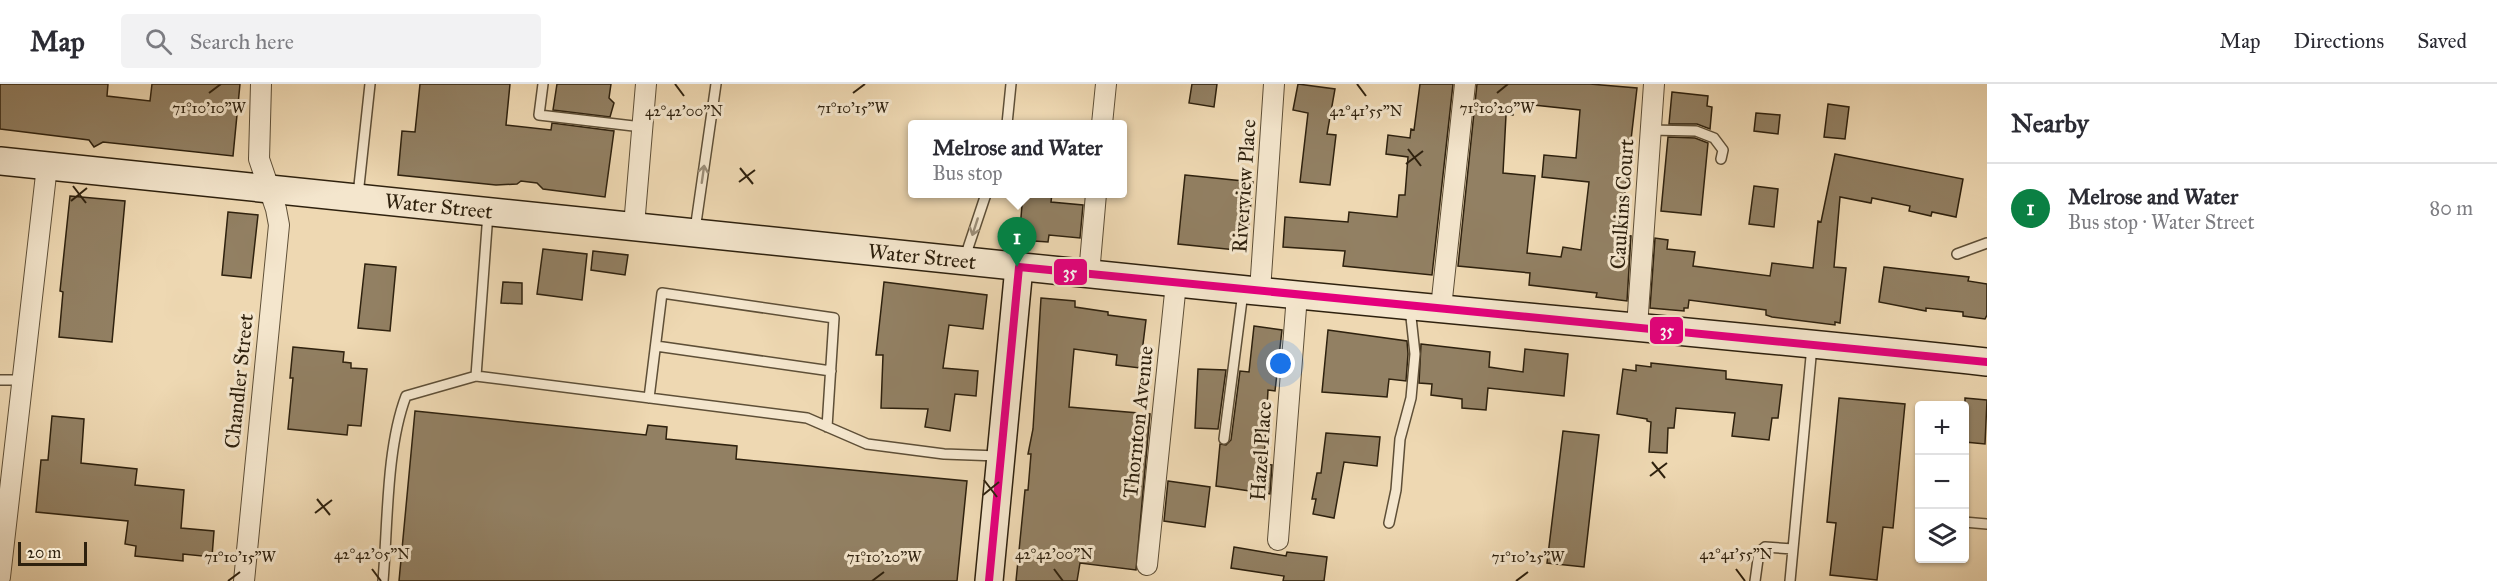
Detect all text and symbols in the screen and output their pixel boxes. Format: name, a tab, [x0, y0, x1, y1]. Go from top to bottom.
search box	[121, 14, 541, 68]
text: Map	[30, 24, 85, 59]
icon: search	[142, 25, 175, 58]
text: Search here	[190, 28, 294, 55]
text: Map	[2220, 28, 2261, 54]
text: Directions	[2294, 28, 2384, 54]
text: Saved	[2417, 28, 2467, 54]
text: 71°10'10"W	[172, 99, 247, 117]
text: 71°10'15"W	[817, 99, 890, 117]
text: 71°10'20"W	[1459, 99, 1535, 117]
text: 42°42'00"N	[645, 102, 723, 120]
text: 42°41'55"N	[1330, 102, 1403, 120]
text: Nearby	[2011, 107, 2089, 139]
street label: Riverview Place	[1226, 118, 1262, 254]
popup	[908, 120, 1127, 198]
text: Melrose and Water	[932, 134, 1103, 161]
street label: Caulkins Court	[1604, 137, 1640, 270]
text: Bus stop	[932, 161, 1003, 185]
one-way arrow	[698, 165, 709, 185]
text: Melrose and Water	[2068, 183, 2238, 210]
street label: Water Street	[383, 188, 495, 225]
text: 1	[2027, 196, 2034, 220]
text: 80 m	[2430, 196, 2473, 220]
text: Bus stop · Water Street	[2068, 210, 2254, 234]
one-way arrow	[969, 217, 980, 236]
pin: 1	[998, 218, 1036, 267]
street label: Water Street	[867, 238, 978, 275]
line badge: 35	[1053, 258, 1088, 286]
text: 35	[1063, 263, 1077, 283]
street label: Chandler Street	[219, 312, 259, 450]
line badge: 35	[1649, 316, 1684, 345]
text: 35	[1660, 321, 1674, 341]
street label: Thornton Avenue	[1117, 344, 1159, 499]
your location	[1266, 349, 1295, 378]
street label: Hazel Place	[1245, 400, 1277, 502]
map controls	[1915, 401, 1969, 563]
button: +	[1915, 401, 1969, 455]
button: −	[1915, 455, 1969, 509]
button: layers	[1915, 509, 1969, 563]
scale bar	[18, 539, 87, 566]
text: 20 m	[27, 543, 61, 562]
text: 42°42'05"N	[334, 545, 410, 563]
text: 42°42'00"N	[1015, 545, 1093, 563]
text: 42°41'55"N	[1700, 545, 1773, 563]
text: 71°10'15"W	[204, 548, 277, 566]
text: 71°10'20"W	[846, 548, 922, 566]
text: 71°10'25"W	[1491, 548, 1565, 566]

